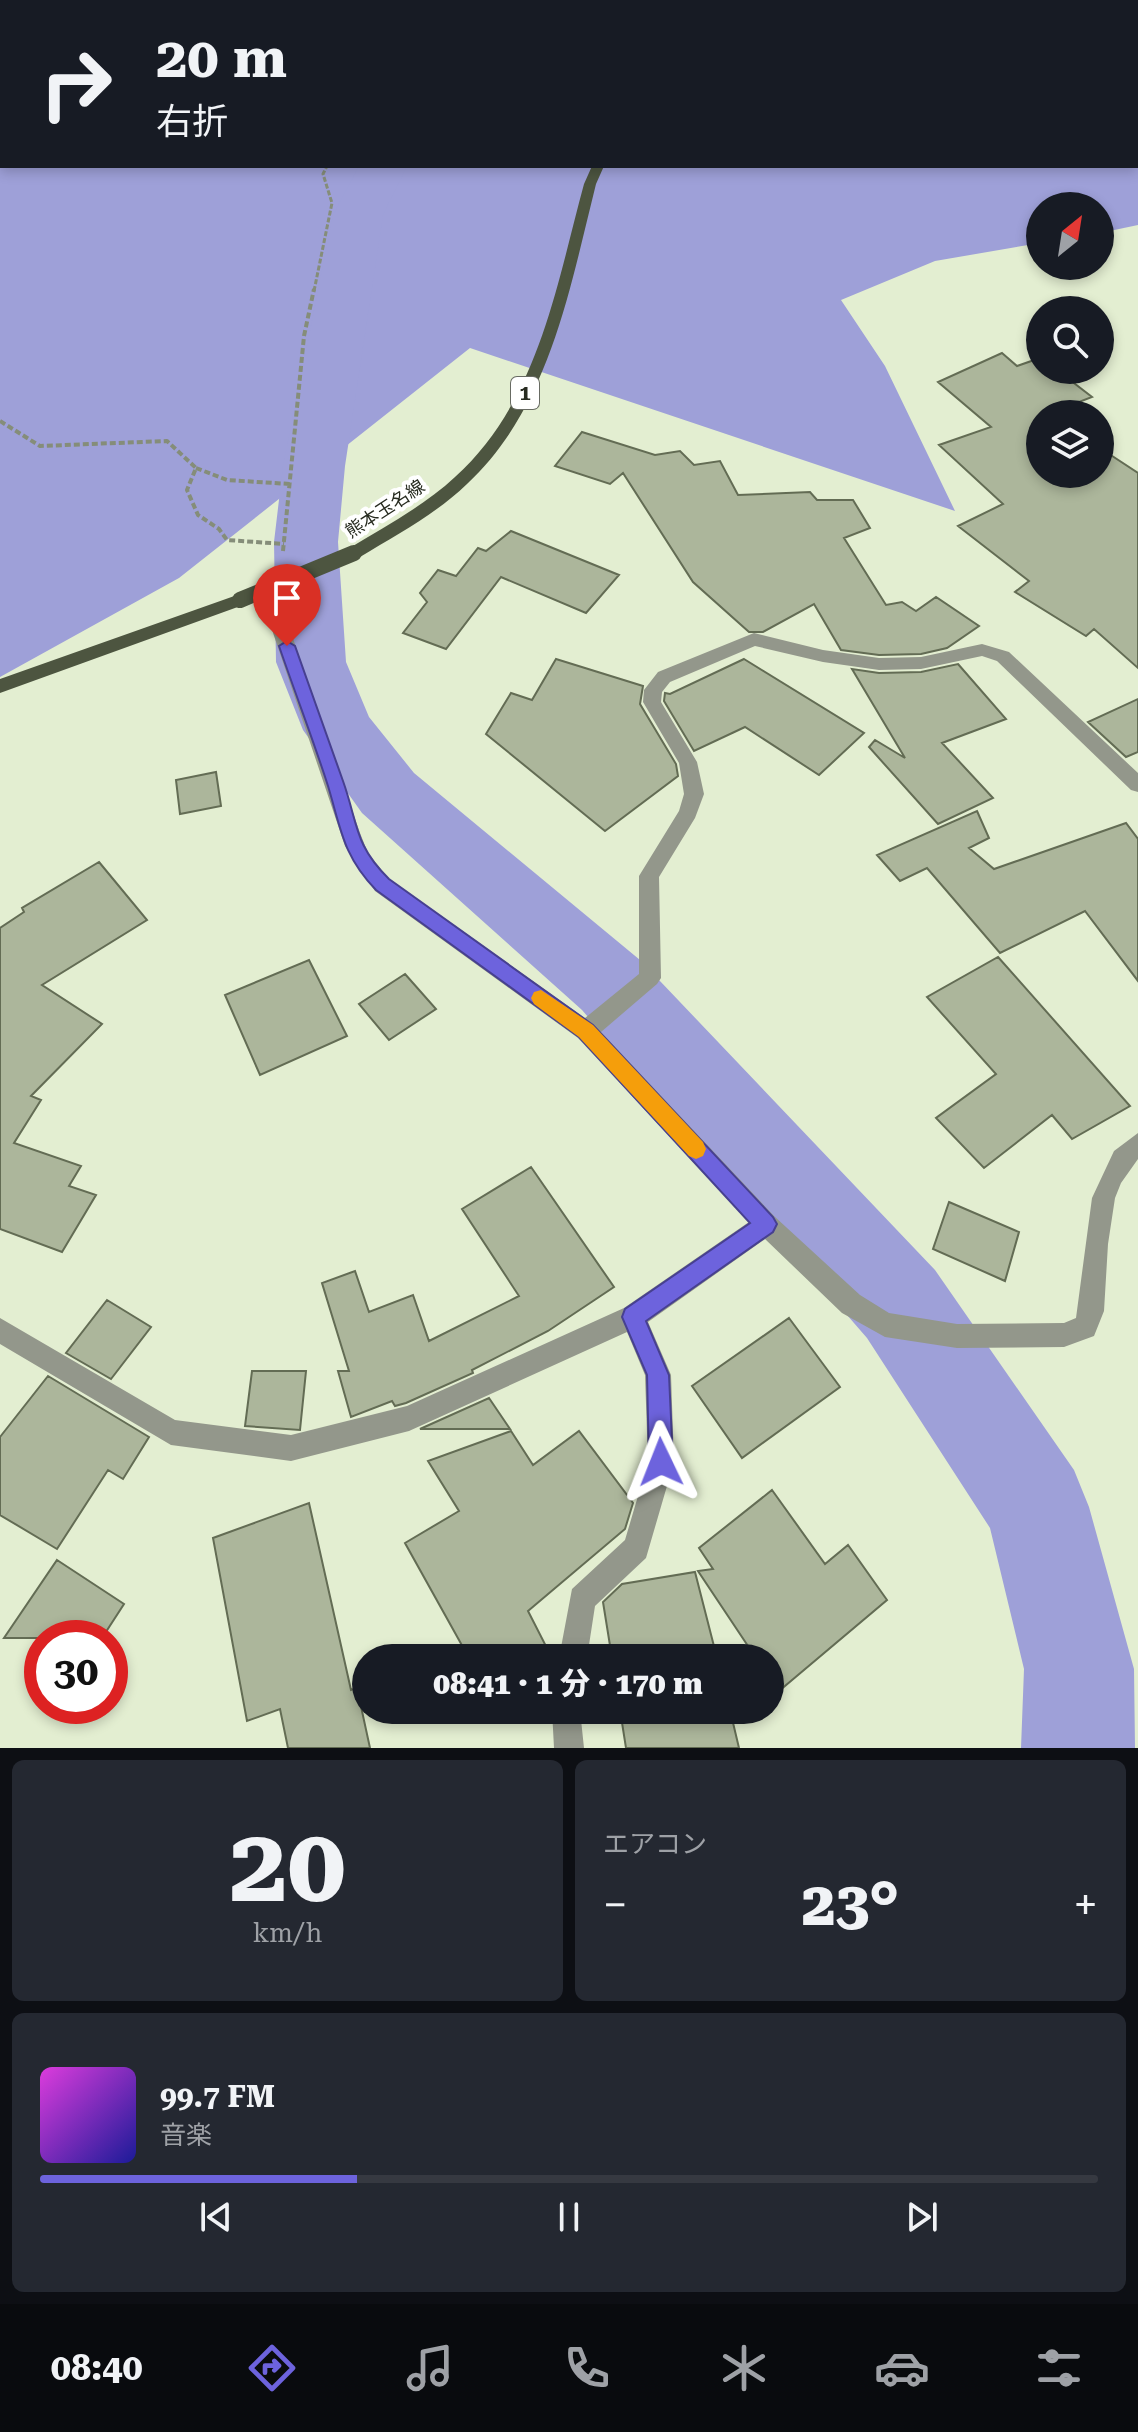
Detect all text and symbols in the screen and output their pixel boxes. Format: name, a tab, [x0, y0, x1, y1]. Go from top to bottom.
text: 20 m	[156, 25, 287, 91]
icon: right	[24, 32, 128, 136]
text: 右折	[156, 101, 228, 143]
north arrow	[1026, 192, 1114, 280]
map controls	[1026, 192, 1114, 488]
button: search	[1026, 296, 1114, 384]
road number: 1	[511, 377, 539, 409]
button: layers	[1026, 400, 1114, 488]
street label: 熊本玉名線	[341, 475, 428, 542]
pin	[253, 564, 321, 646]
icon: arrive	[265, 576, 309, 620]
position arrow	[619, 1420, 703, 1504]
speed limit sign: 30	[24, 1620, 128, 1724]
text: 08:41 · 1 分 · 170 m	[433, 1666, 703, 1701]
text: 20	[229, 1805, 346, 1926]
text: エアコン	[603, 1829, 707, 1859]
text: 23°	[802, 1869, 899, 1940]
text: −	[603, 1879, 628, 1931]
text: +	[1073, 1879, 1098, 1931]
text: km/h	[253, 1918, 322, 1948]
text: 99.7 FM	[160, 2079, 275, 2114]
text: 音楽	[160, 2120, 212, 2150]
icon: previous	[194, 2195, 238, 2239]
icon: pause	[547, 2195, 591, 2239]
icon: next	[900, 2195, 944, 2239]
icon: directions	[244, 2340, 300, 2396]
icon: music	[402, 2340, 458, 2396]
icon: phone	[559, 2340, 615, 2396]
icon: climate	[716, 2340, 772, 2396]
icon: car	[874, 2340, 930, 2396]
icon: filters	[1031, 2340, 1087, 2396]
text: 08:40	[51, 2347, 143, 2389]

